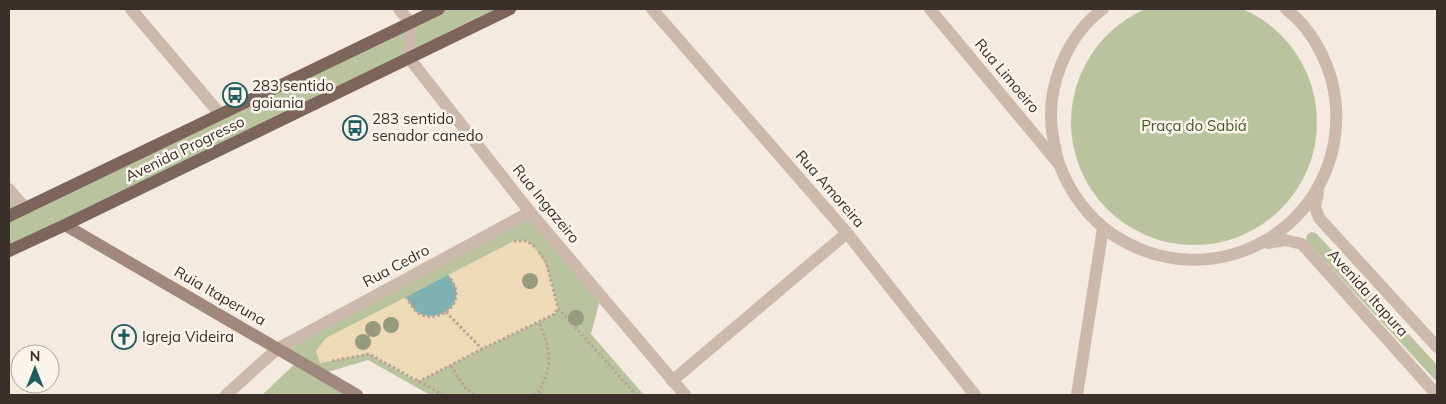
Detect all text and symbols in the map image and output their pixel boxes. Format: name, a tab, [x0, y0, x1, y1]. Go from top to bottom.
street label: Rua Limoeiro	[971, 35, 1044, 117]
place label: 283 sentido goiania	[252, 76, 334, 112]
bus stop icon: 283 sentido goiania	[222, 82, 248, 108]
place label: 283 sentido senador canedo	[372, 109, 483, 145]
street label: Avenida Progresso	[122, 111, 248, 186]
bus stop icon: 283 sentido senador canedo	[342, 115, 368, 141]
park label: Praça do Sabiá	[1141, 116, 1247, 135]
street label: Rua Amoreira	[792, 146, 869, 231]
street label: Rua Ingazeiro	[509, 160, 584, 247]
street label: Rua Cedro	[359, 240, 432, 291]
street label: Avenida Itapura	[1324, 245, 1413, 340]
street label: Ruia Itaperuna	[171, 262, 269, 329]
church icon: Igreja Videira	[111, 324, 137, 350]
place label: Igreja Videira	[142, 327, 234, 346]
north arrow	[10, 344, 60, 394]
text: N	[30, 347, 40, 365]

